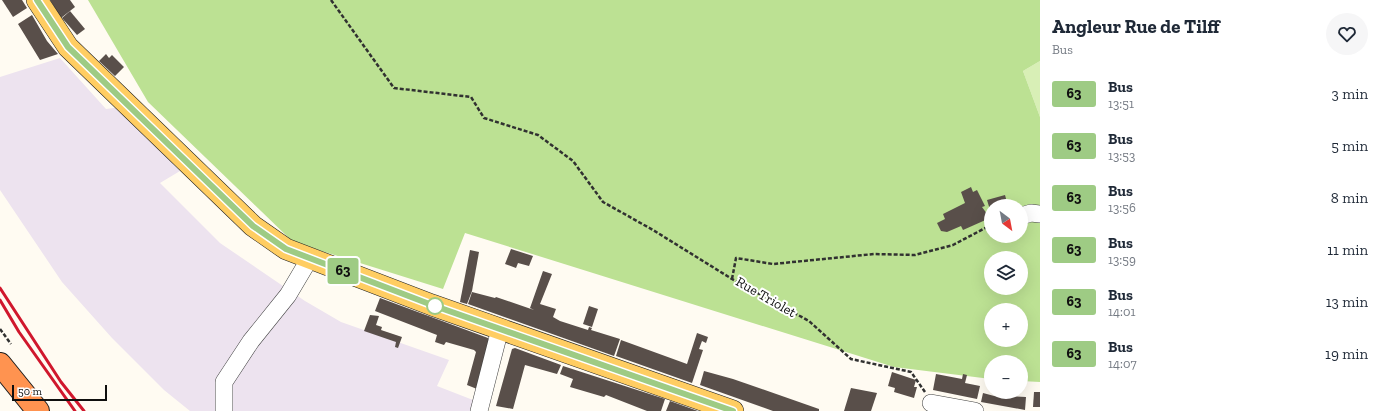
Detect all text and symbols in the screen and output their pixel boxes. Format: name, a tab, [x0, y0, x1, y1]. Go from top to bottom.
button: heart	[1326, 13, 1368, 55]
text: Angleur Rue de Tilff	[1052, 15, 1220, 38]
text: Bus	[1052, 42, 1073, 57]
text: Bus	[1108, 78, 1133, 96]
text: 63	[1067, 85, 1081, 102]
text: 3 min	[1332, 85, 1368, 103]
text: 13:51	[1108, 96, 1134, 111]
text: Bus	[1108, 130, 1133, 148]
text: 63	[1067, 137, 1081, 154]
text: 5 min	[1331, 137, 1368, 155]
text: 13:53	[1108, 148, 1135, 163]
text: Bus	[1108, 182, 1133, 200]
text: 63	[1067, 189, 1081, 206]
text: 8 min	[1331, 189, 1368, 207]
north arrow	[984, 199, 1028, 243]
map controls	[984, 199, 1028, 399]
text: 13:56	[1108, 200, 1136, 215]
text: Bus	[1108, 234, 1133, 252]
text: 63	[1067, 241, 1081, 258]
text: 11 min	[1327, 241, 1368, 259]
button: layers	[984, 251, 1028, 295]
text: 13:59	[1108, 252, 1136, 267]
line badge: 63	[325, 258, 361, 284]
text: 63	[336, 262, 350, 279]
street label: Rue Triolet	[733, 273, 800, 321]
text: Bus	[1108, 286, 1133, 304]
text: 63	[1067, 293, 1081, 310]
text: 13 min	[1326, 293, 1368, 311]
unlabelled marker	[426, 297, 444, 315]
button: +	[984, 303, 1028, 347]
text: 14:01	[1108, 304, 1135, 319]
text: Bus	[1108, 338, 1133, 356]
text: 63	[1067, 345, 1081, 362]
text: 19 min	[1325, 345, 1368, 363]
button: −	[984, 355, 1028, 399]
text: 14:07	[1108, 356, 1137, 371]
scale bar	[12, 383, 107, 402]
text: 50 m	[18, 385, 42, 398]

